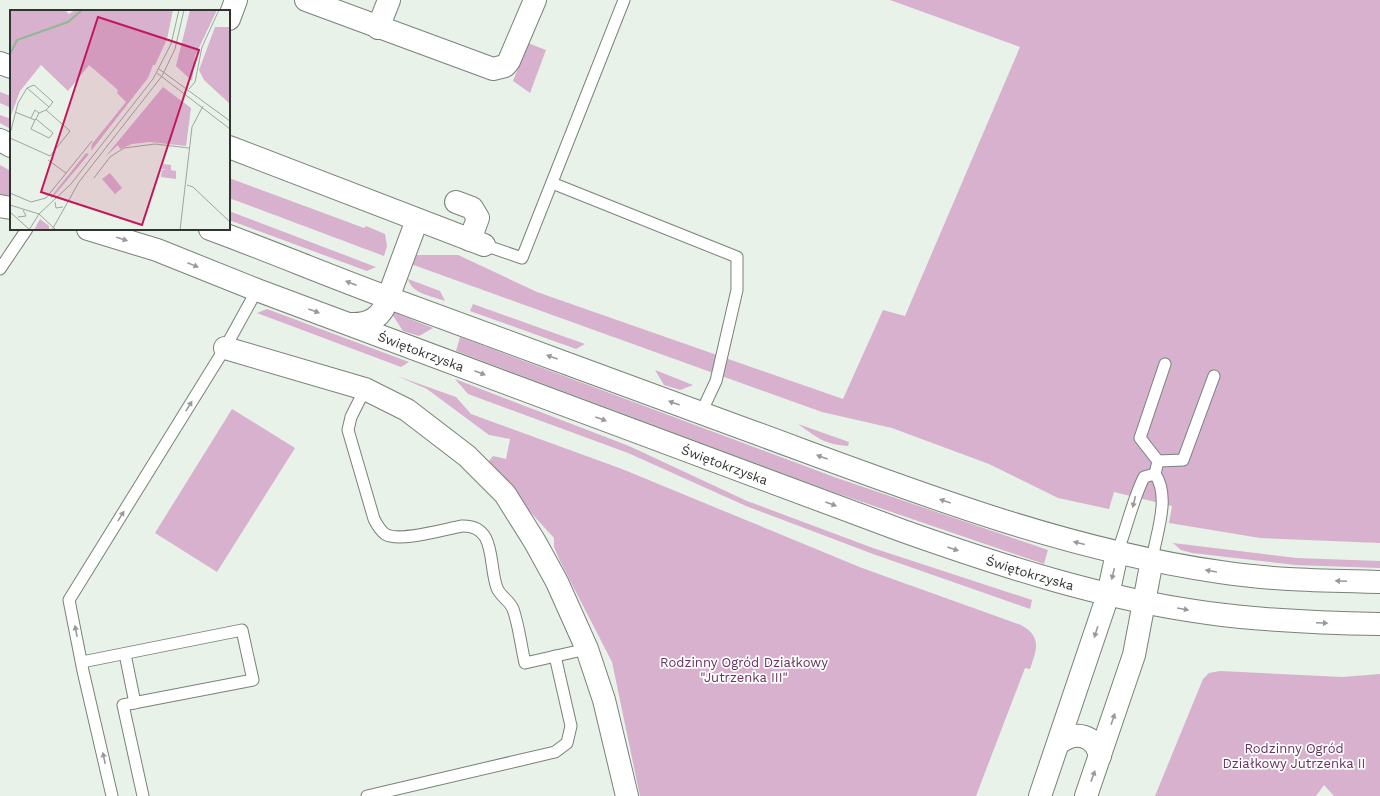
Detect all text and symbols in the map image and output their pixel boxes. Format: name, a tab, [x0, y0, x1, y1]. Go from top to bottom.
inset map	[10, 10, 230, 230]
one-way arrow	[117, 236, 129, 242]
one-way arrow	[187, 262, 199, 268]
one-way arrow	[345, 280, 357, 286]
one-way arrow	[309, 309, 321, 315]
street label: Świętokrzyska	[376, 327, 467, 374]
one-way arrow	[546, 354, 558, 360]
one-way arrow	[474, 371, 486, 377]
one-way arrow	[668, 399, 680, 405]
one-way arrow	[186, 400, 193, 412]
one-way arrow	[596, 416, 608, 422]
street label: Świętokrzyska	[679, 441, 771, 488]
one-way arrow	[816, 454, 828, 460]
one-way arrow	[1130, 496, 1136, 509]
one-way arrow	[938, 498, 950, 504]
one-way arrow	[826, 502, 838, 508]
one-way arrow	[117, 510, 124, 522]
one-way arrow	[1073, 540, 1086, 546]
one-way arrow	[948, 546, 960, 552]
street label: Świętokrzyska	[984, 551, 1076, 593]
one-way arrow	[1109, 568, 1115, 580]
one-way arrow	[1205, 568, 1218, 574]
one-way arrow	[1334, 578, 1347, 584]
one-way arrow	[1177, 606, 1189, 612]
one-way arrow	[1316, 620, 1329, 626]
one-way arrow	[72, 625, 78, 637]
one-way arrow	[1092, 626, 1098, 638]
park label: Rodzinny Ogród Działkowy "Jutrzenka III"	[660, 655, 828, 685]
one-way arrow	[1110, 713, 1116, 725]
park label: Rodzinny Ogród Działkowy Jutrzenka II	[1223, 741, 1365, 771]
one-way arrow	[100, 752, 106, 764]
one-way arrow	[1090, 770, 1096, 782]

